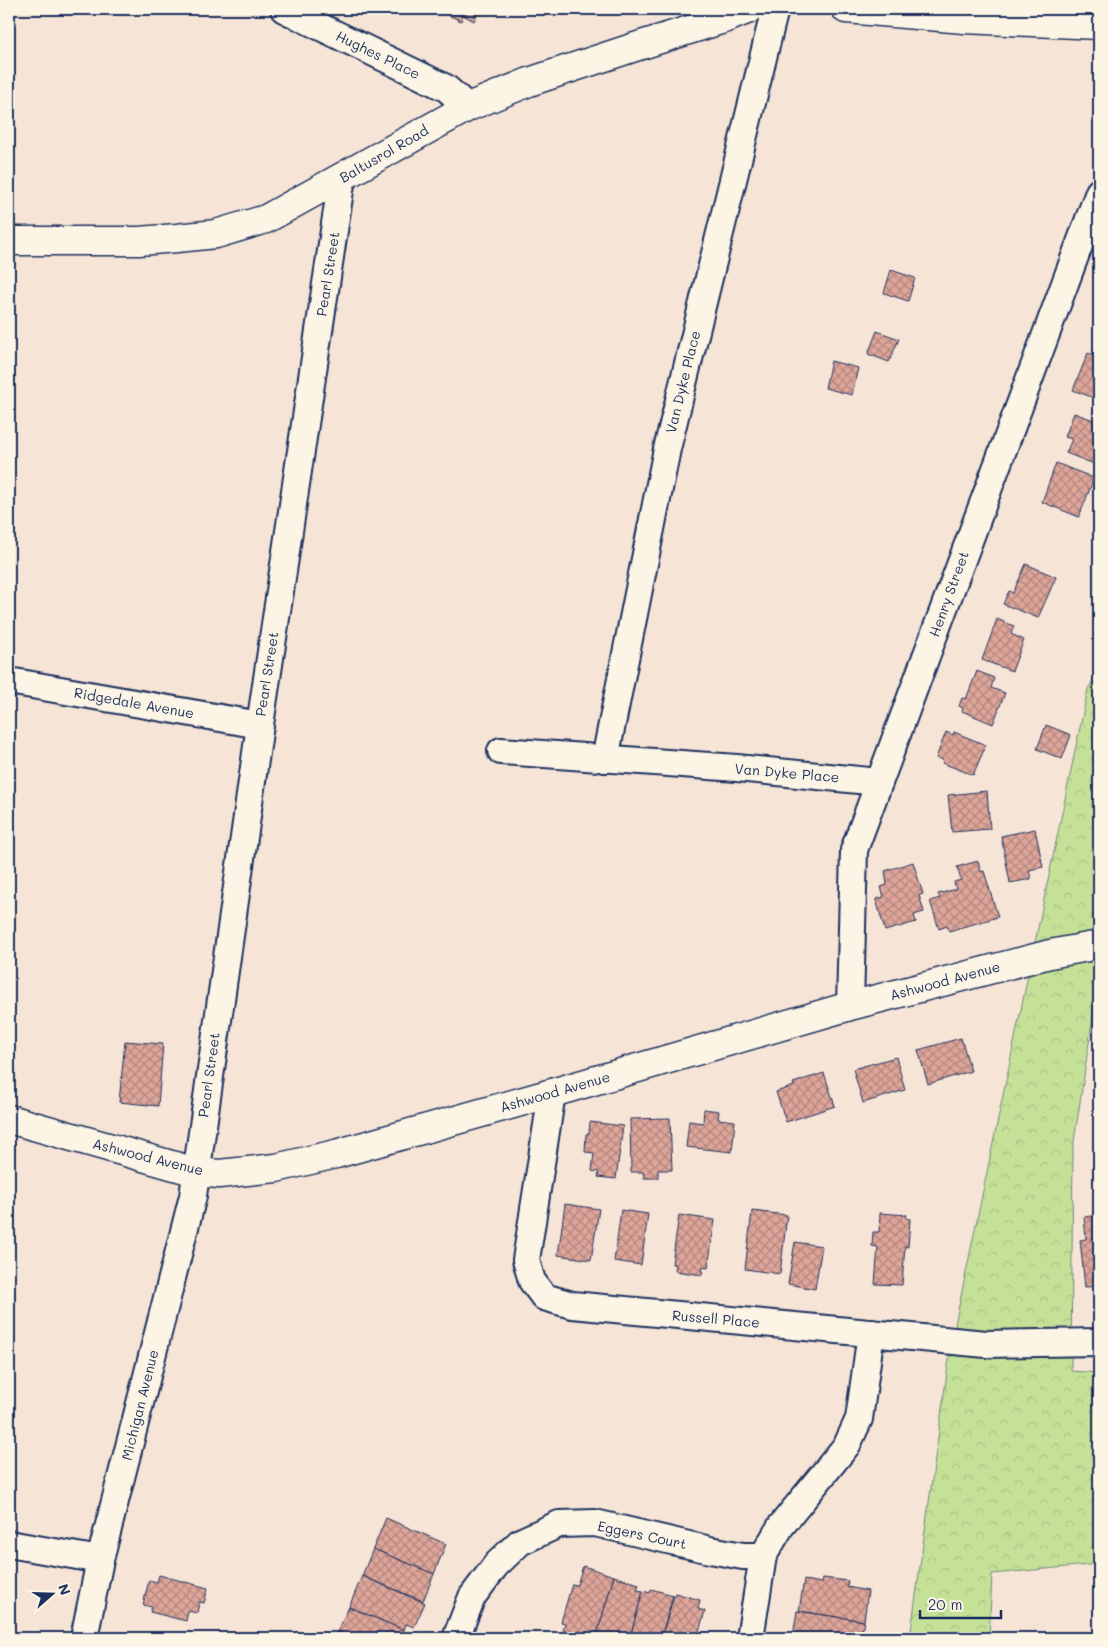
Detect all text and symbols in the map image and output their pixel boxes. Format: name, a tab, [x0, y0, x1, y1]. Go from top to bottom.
street label: Hughes Place	[333, 26, 423, 83]
street label: Baltusrol Road	[336, 120, 432, 187]
street label: Pearl Street	[311, 230, 344, 318]
street label: Van Dyke Place	[661, 329, 704, 435]
street label: Henry Street	[924, 548, 973, 639]
street label: Pearl Street	[250, 630, 283, 718]
street label: Ridgedale Avenue	[73, 683, 196, 722]
street label: Van Dyke Place	[734, 758, 840, 787]
street label: Ashwood Avenue	[888, 957, 1002, 1004]
street label: Pearl Street	[193, 1031, 224, 1119]
street label: Ashwood Avenue	[498, 1067, 612, 1116]
street label: Ashwood Avenue	[91, 1134, 206, 1179]
street label: Russell Place	[671, 1305, 761, 1332]
street label: Michigan Avenue	[117, 1348, 162, 1462]
street label: Eggers Court	[596, 1516, 688, 1553]
north arrow	[28, 1570, 78, 1620]
text: N	[54, 1581, 75, 1598]
scale bar	[920, 1587, 1002, 1619]
text: 20 m	[928, 1594, 962, 1614]

